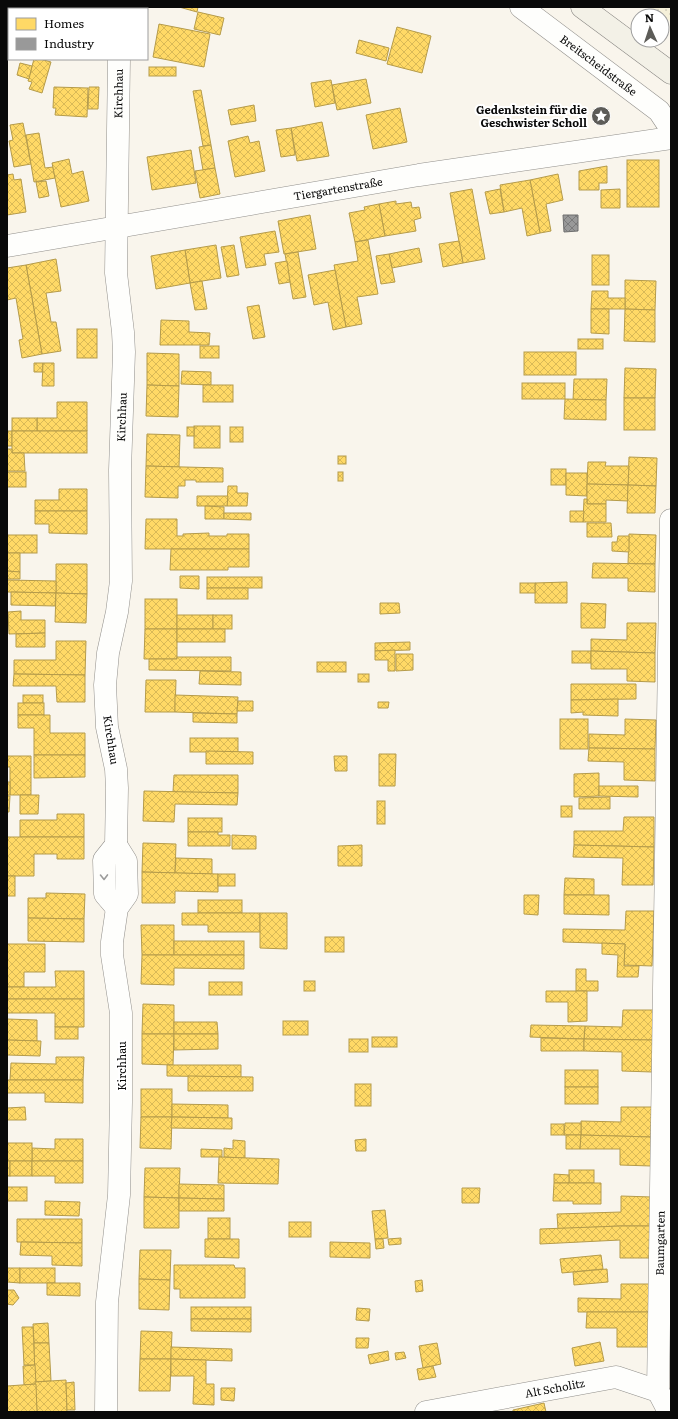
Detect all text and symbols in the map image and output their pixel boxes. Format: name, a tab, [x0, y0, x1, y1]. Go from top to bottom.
legend	[8, 8, 148, 60]
north arrow	[630, 8, 670, 48]
text: N	[644, 9, 654, 25]
text: Homes	[44, 14, 84, 32]
street label: Breitscheidstraße	[557, 30, 641, 99]
text: Industry	[44, 34, 94, 52]
street label: Kirchhau	[109, 69, 126, 119]
place label: Gedenkstein für die Geschwister Scholl	[476, 101, 587, 130]
place icon: Gedenkstein für die Geschwister Scholl	[590, 105, 612, 127]
street label: Tiergartenstraße	[292, 172, 384, 203]
street label: Kirchhau	[112, 392, 130, 442]
street label: Kirchhau	[100, 714, 124, 766]
one-way arrow	[100, 874, 108, 880]
street label: Kirchhau	[113, 1041, 129, 1091]
street label: Baumgarten	[651, 1210, 668, 1276]
street label: Alt Scholitz	[523, 1374, 587, 1401]

